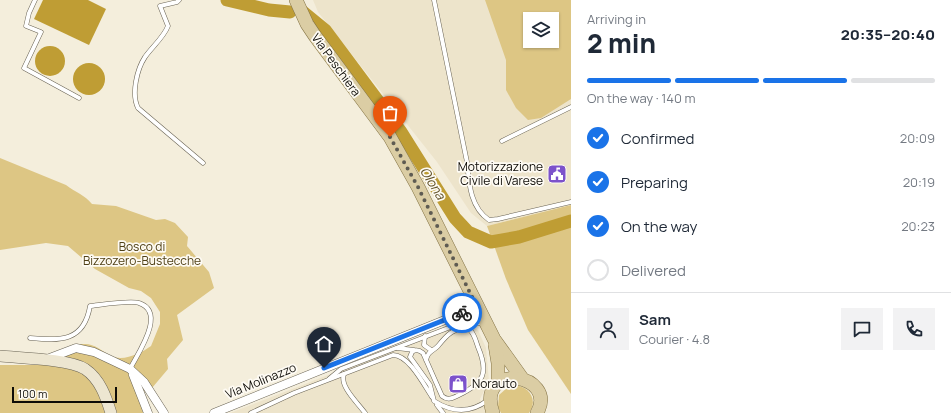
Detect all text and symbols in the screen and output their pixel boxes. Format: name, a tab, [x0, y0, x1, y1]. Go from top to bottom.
text: Arriving in	[587, 10, 646, 28]
map controls	[523, 12, 559, 48]
button: layers	[523, 12, 559, 48]
text: 20:35–20:40	[841, 24, 935, 45]
text: 2 min	[587, 25, 656, 61]
street label: Via Peschiera	[308, 30, 365, 100]
text: On the way · 140 m	[587, 89, 696, 107]
pin	[373, 96, 407, 137]
icon: bag	[379, 102, 401, 124]
icon: check	[587, 127, 609, 149]
text: Confirmed	[621, 128, 694, 149]
text: 20:09	[900, 129, 935, 147]
place label: Motorizzazione Civile di Varese	[458, 158, 543, 189]
water label: Olona	[416, 163, 450, 203]
public building icon: Motorizzazione Civile di Varese	[546, 163, 568, 185]
icon: check	[587, 171, 609, 193]
text: Preparing	[621, 172, 688, 193]
text: 20:19	[903, 173, 935, 191]
icon: check	[587, 215, 609, 237]
text: On the way	[621, 216, 697, 237]
text: 20:23	[901, 217, 935, 235]
park label: Bosco di Bizzozero-Bustecche	[83, 238, 201, 269]
text: Delivered	[621, 260, 686, 281]
courier	[442, 293, 482, 333]
icon: bike	[451, 302, 473, 324]
button: person	[587, 308, 629, 350]
button: chat	[841, 308, 883, 350]
button: phone	[893, 308, 935, 350]
text: Sam	[639, 309, 671, 330]
pin	[307, 327, 341, 368]
text: Courier · 4.8	[639, 330, 710, 348]
icon: home	[313, 333, 335, 355]
street label: Via Molinazzo	[223, 359, 299, 402]
shop icon: Norauto	[447, 373, 469, 395]
place label: Norauto	[472, 375, 517, 392]
scale bar	[12, 385, 117, 404]
text: 100 m	[18, 386, 47, 401]

